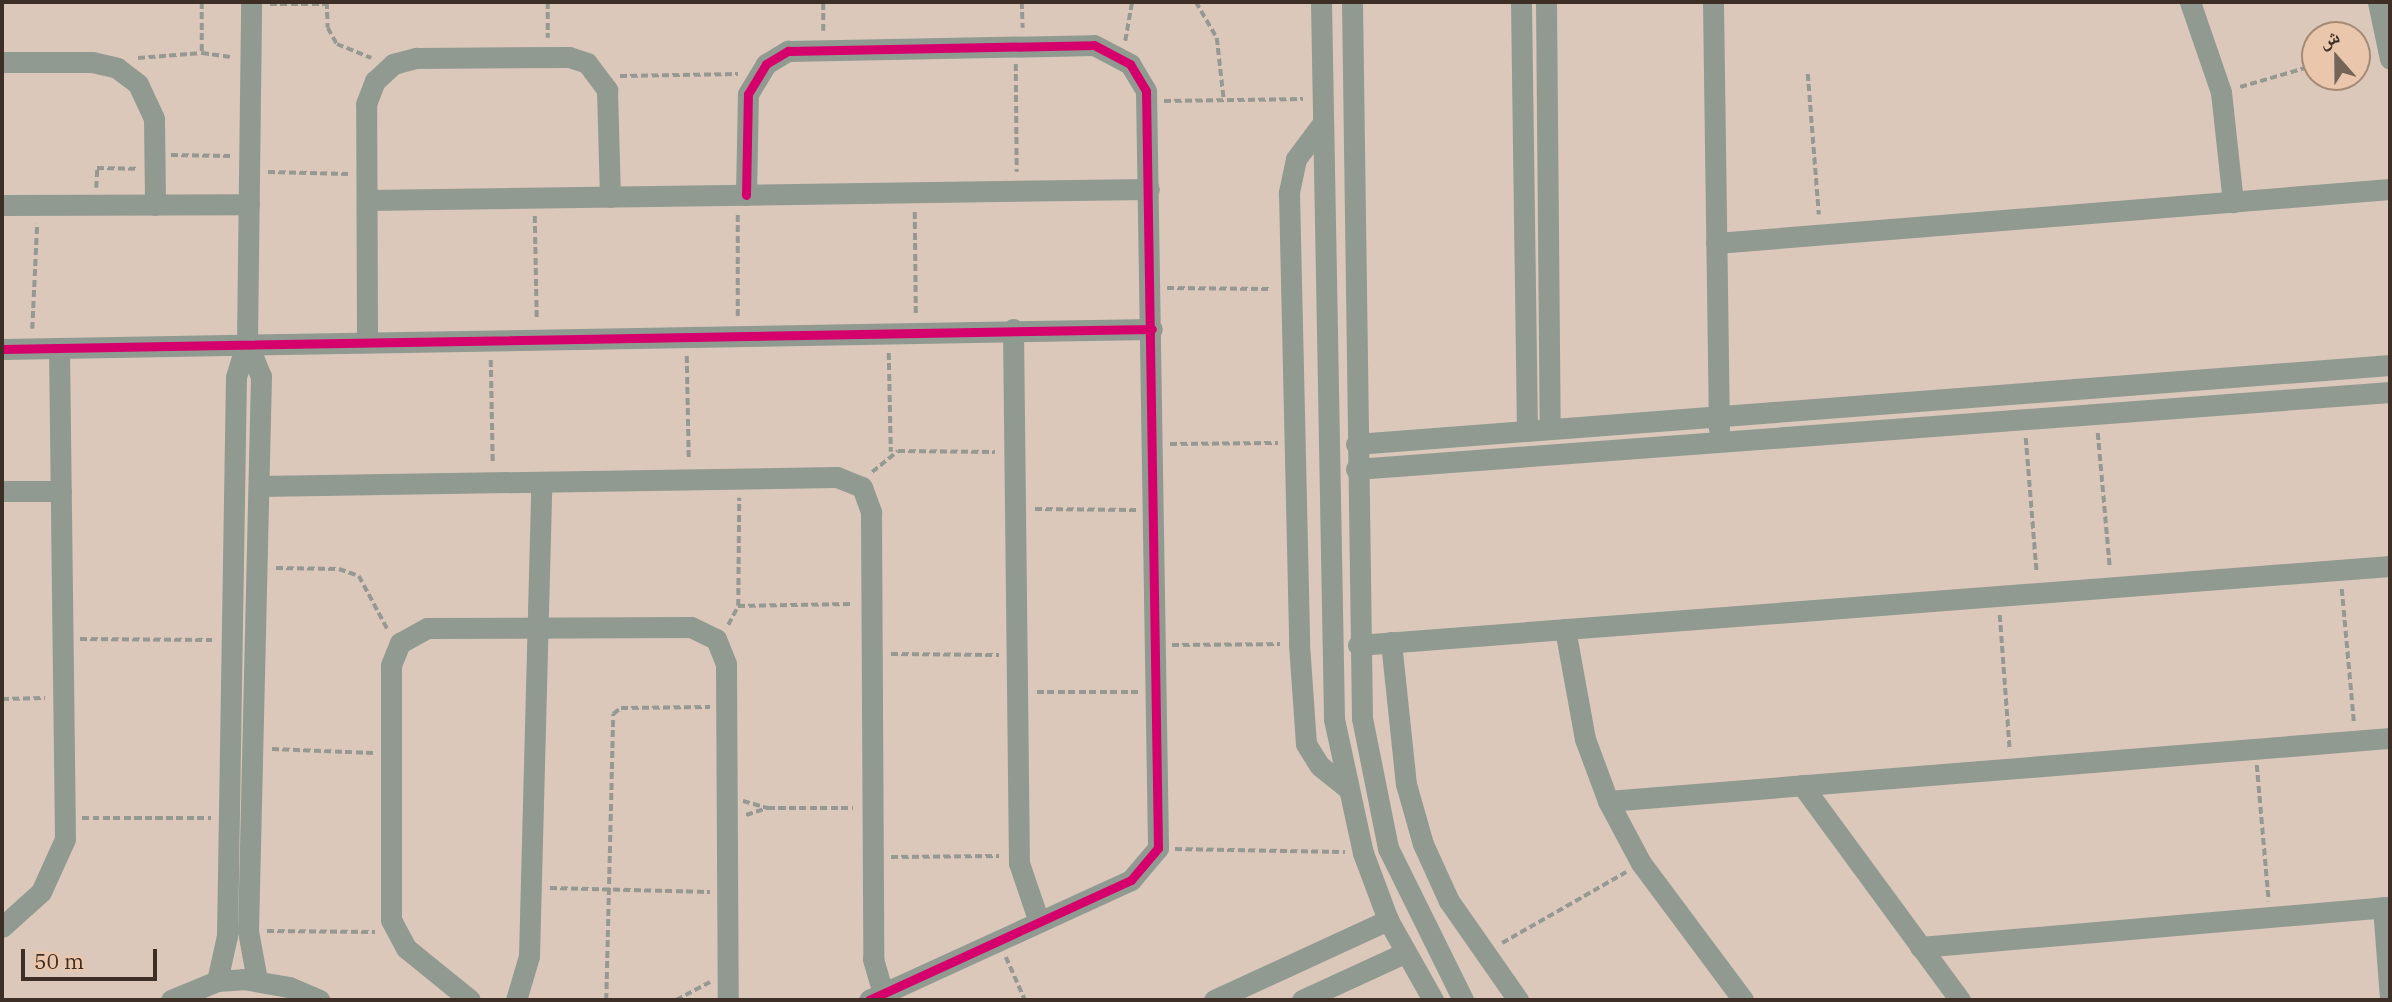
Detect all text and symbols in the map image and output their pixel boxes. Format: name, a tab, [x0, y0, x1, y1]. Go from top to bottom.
north arrow	[2301, 21, 2371, 91]
text: ش	[2315, 23, 2343, 53]
scale bar	[24, 936, 161, 980]
text: 50 m	[34, 947, 84, 975]

